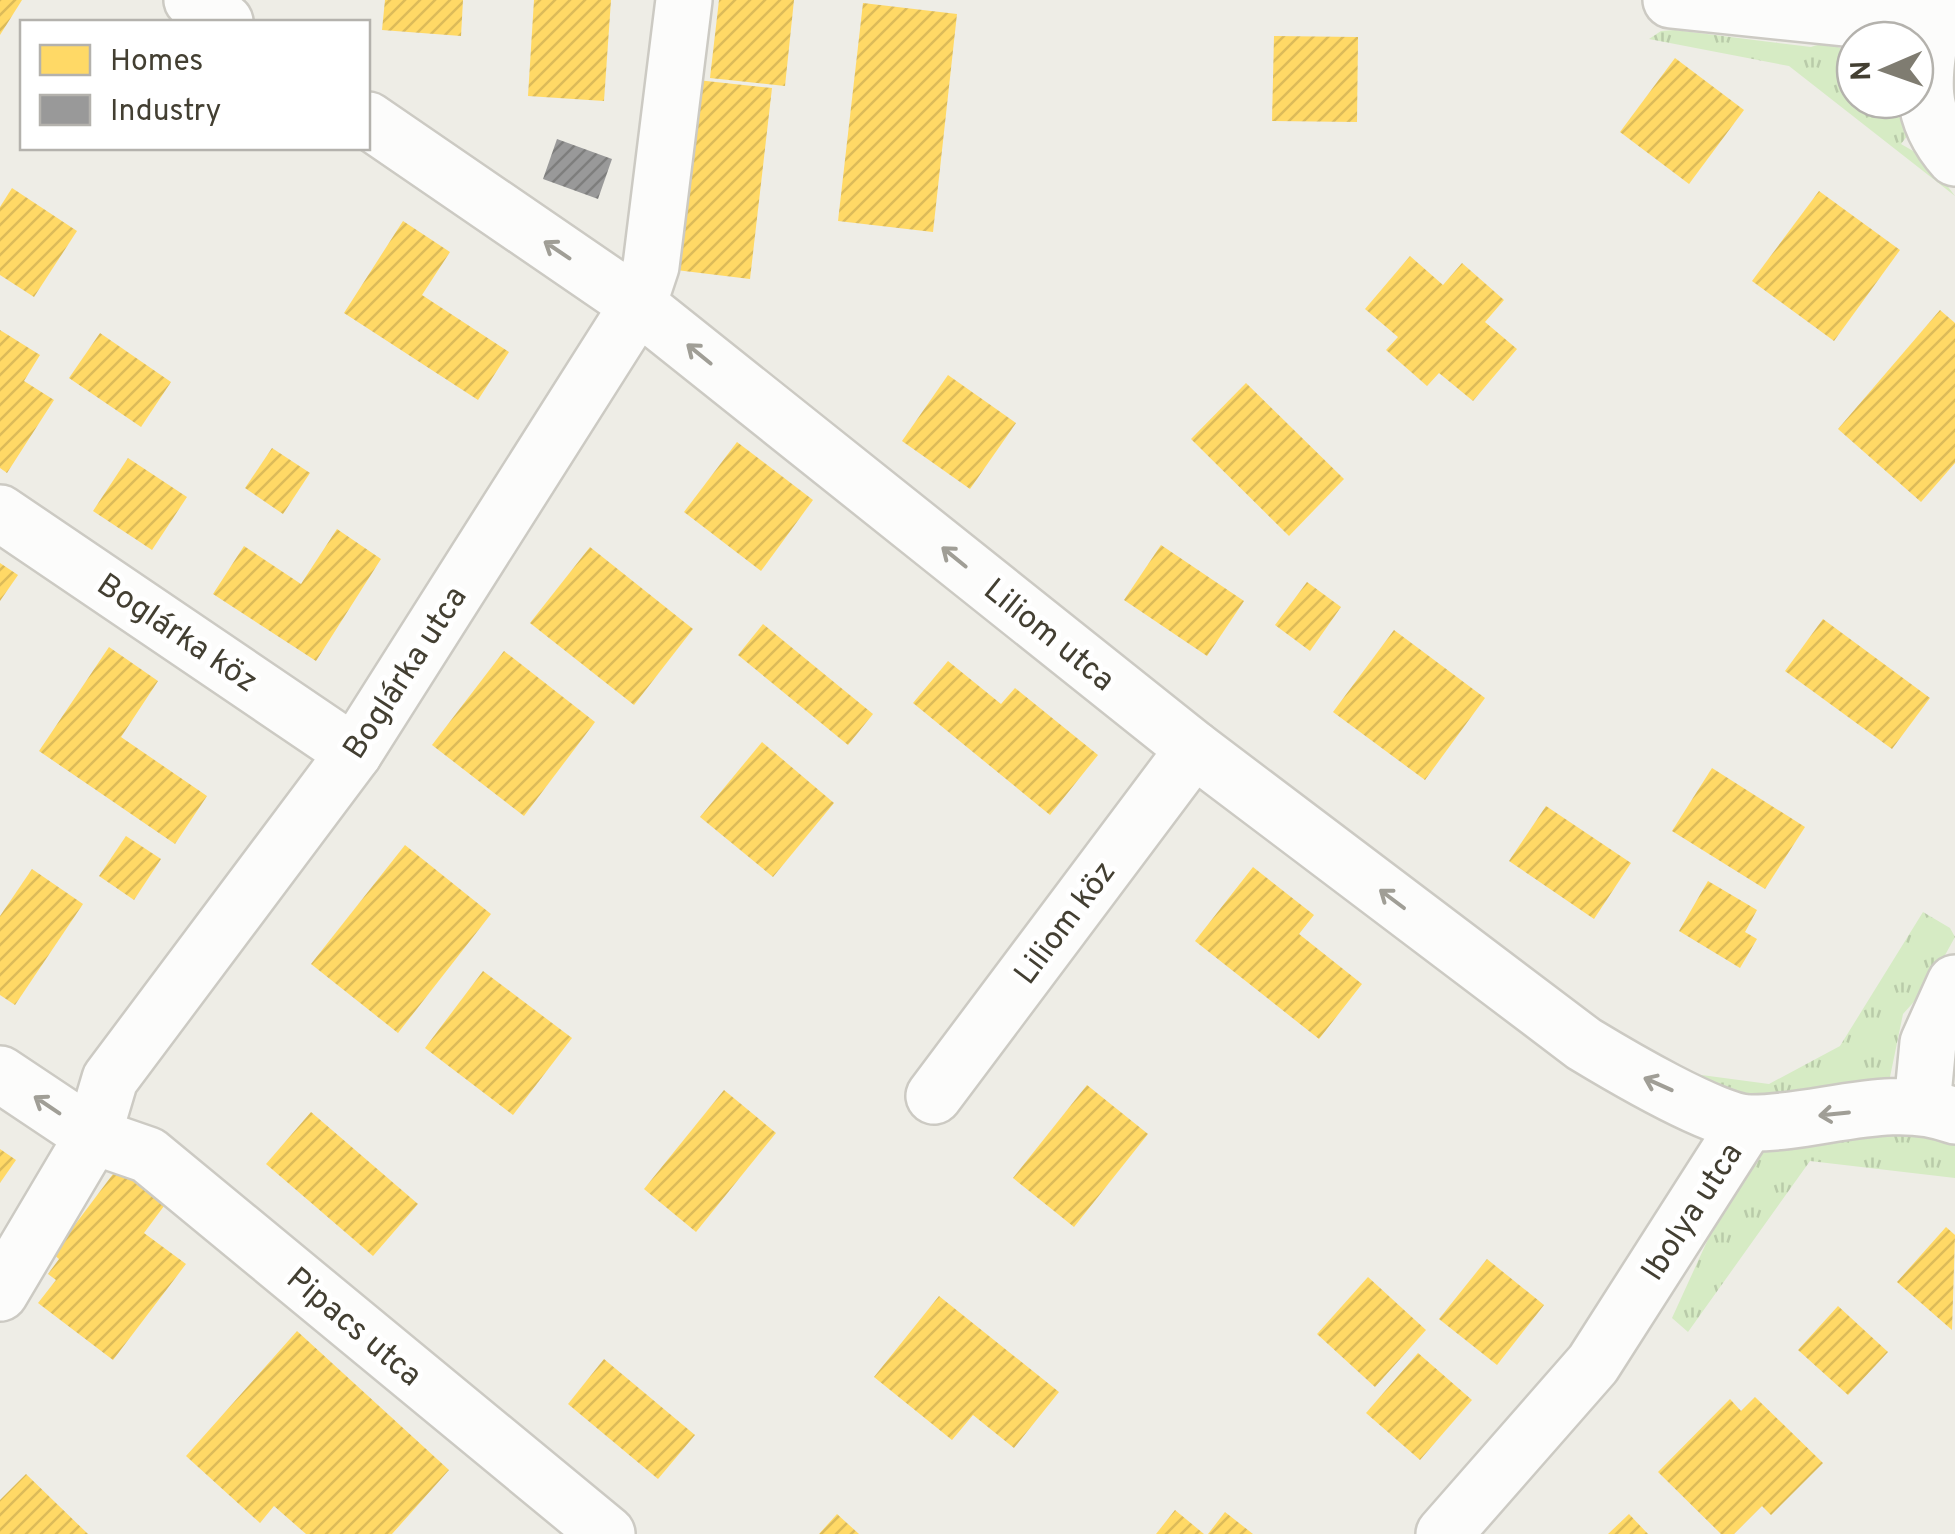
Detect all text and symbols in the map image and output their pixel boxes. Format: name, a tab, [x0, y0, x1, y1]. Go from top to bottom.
legend	[20, 20, 370, 150]
north arrow	[1835, 20, 1935, 120]
text: Homes	[110, 44, 203, 81]
text: N	[1845, 60, 1881, 81]
text: Industry	[110, 94, 221, 131]
one-way arrow	[544, 240, 572, 261]
one-way arrow	[687, 343, 713, 365]
one-way arrow	[941, 546, 967, 568]
street label: Boglárka köz	[88, 566, 264, 703]
street label: Liliom utca	[974, 571, 1122, 701]
street label: Boglárka utca	[336, 580, 477, 768]
street label: Liliom köz	[1007, 854, 1126, 994]
one-way arrow	[1379, 888, 1406, 909]
one-way arrow	[1644, 1073, 1674, 1092]
one-way arrow	[33, 1094, 61, 1115]
one-way arrow	[1819, 1105, 1851, 1124]
street label: Ibolya utca	[1634, 1136, 1753, 1289]
street label: Pipacs utca	[277, 1260, 429, 1397]

